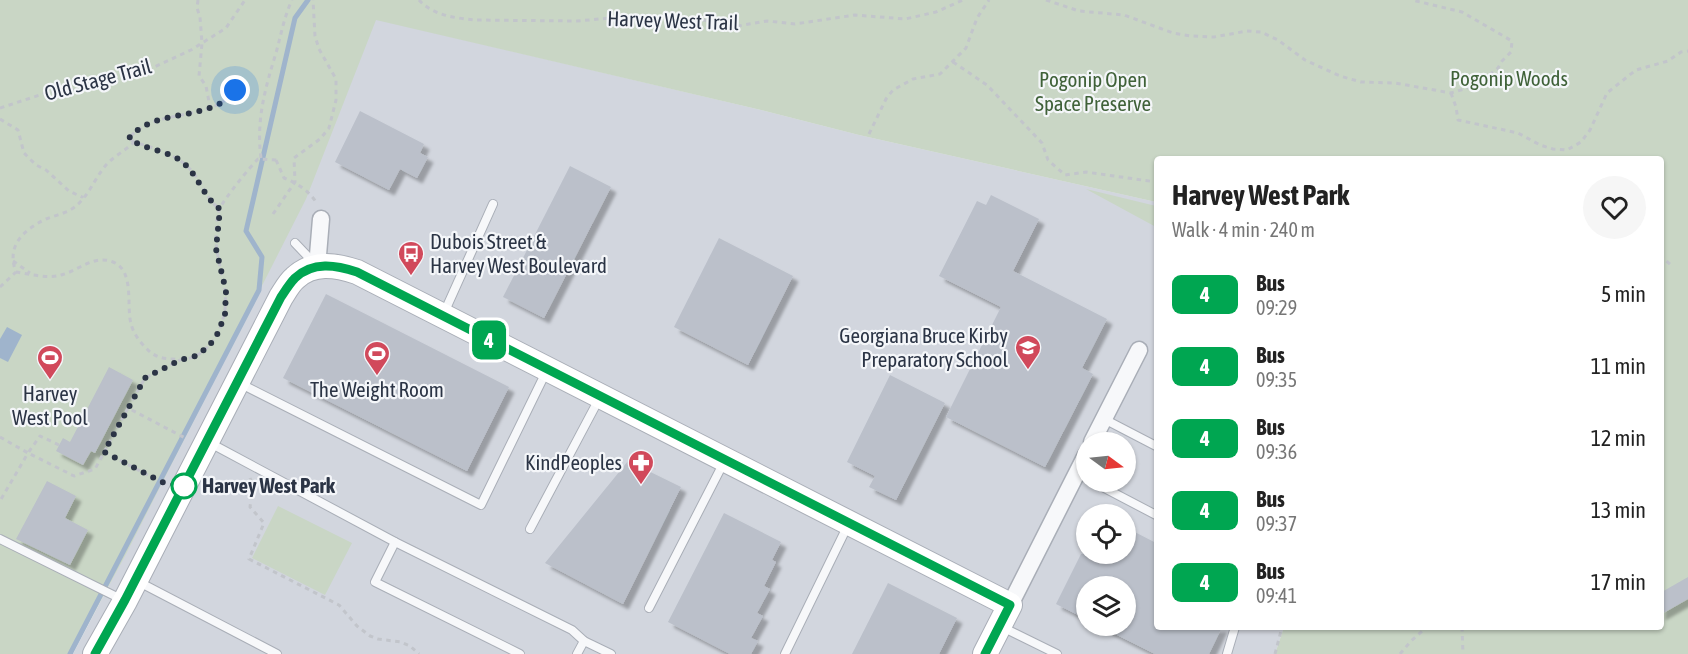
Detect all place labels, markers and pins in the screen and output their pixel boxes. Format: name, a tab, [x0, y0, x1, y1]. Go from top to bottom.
place label: Dubois Street & Harvey West Boulevard	[430, 229, 607, 277]
bus stop icon: Dubois Street & Harvey West Boulevard	[396, 239, 426, 277]
place label: Georgiana Bruce Kirby Preparatory School	[839, 323, 1008, 371]
school or university icon: Georgiana Bruce Kirby Preparatory School	[1013, 333, 1043, 371]
sports icon: The Weight Room	[362, 339, 392, 377]
sports icon: Harvey West Pool	[35, 343, 65, 381]
place label: The Weight Room	[310, 377, 444, 401]
place label: Harvey West Pool	[12, 381, 88, 429]
pharmacy icon: KindPeoples	[626, 448, 656, 486]
place label: KindPeoples	[525, 450, 622, 474]
marker: Harvey West Park	[171, 473, 197, 499]
place label: Harvey West Park	[202, 473, 336, 497]

